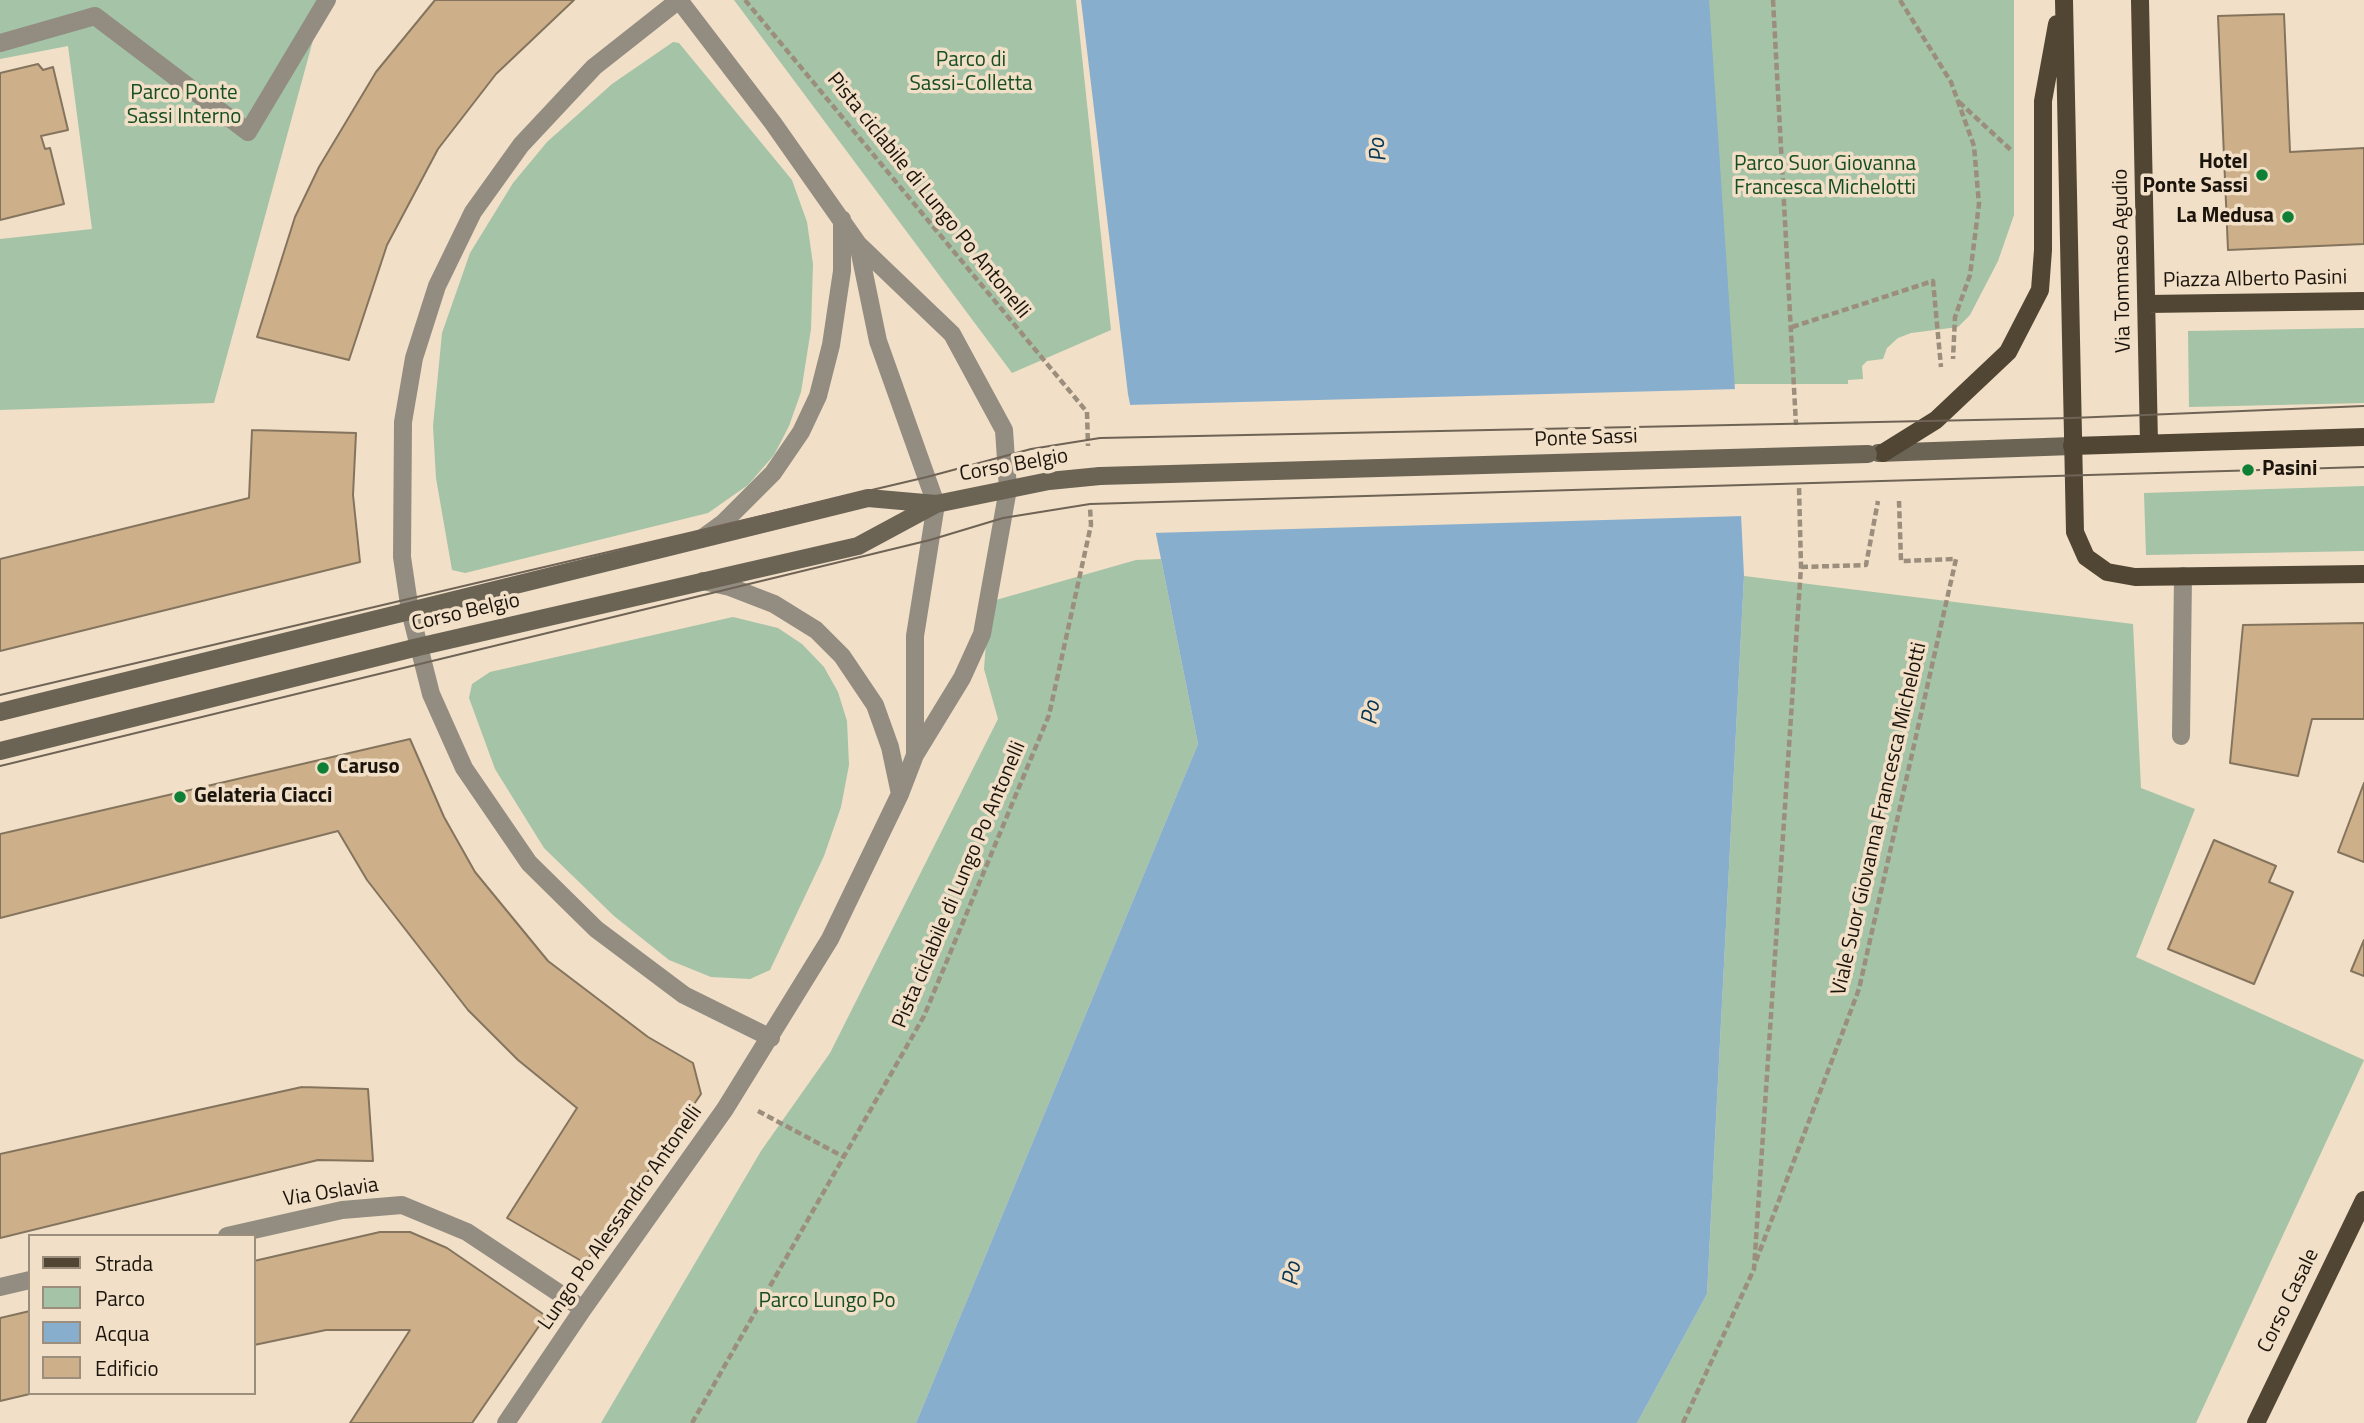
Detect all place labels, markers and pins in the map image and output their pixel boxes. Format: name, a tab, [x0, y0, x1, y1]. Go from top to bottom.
place label: Hotel Ponte Sassi	[2142, 150, 2248, 200]
marker: Hotel Ponte Sassi	[2254, 167, 2270, 183]
place label: La Medusa	[2176, 204, 2274, 230]
marker: La Medusa	[2280, 209, 2296, 225]
place label: Pasini	[2262, 457, 2317, 483]
marker: Pasini	[2240, 462, 2256, 478]
place label: Caruso	[337, 755, 400, 781]
marker: Caruso	[315, 760, 331, 776]
place label: Gelateria Ciacci	[194, 784, 332, 810]
marker: Gelateria Ciacci	[172, 789, 188, 805]

